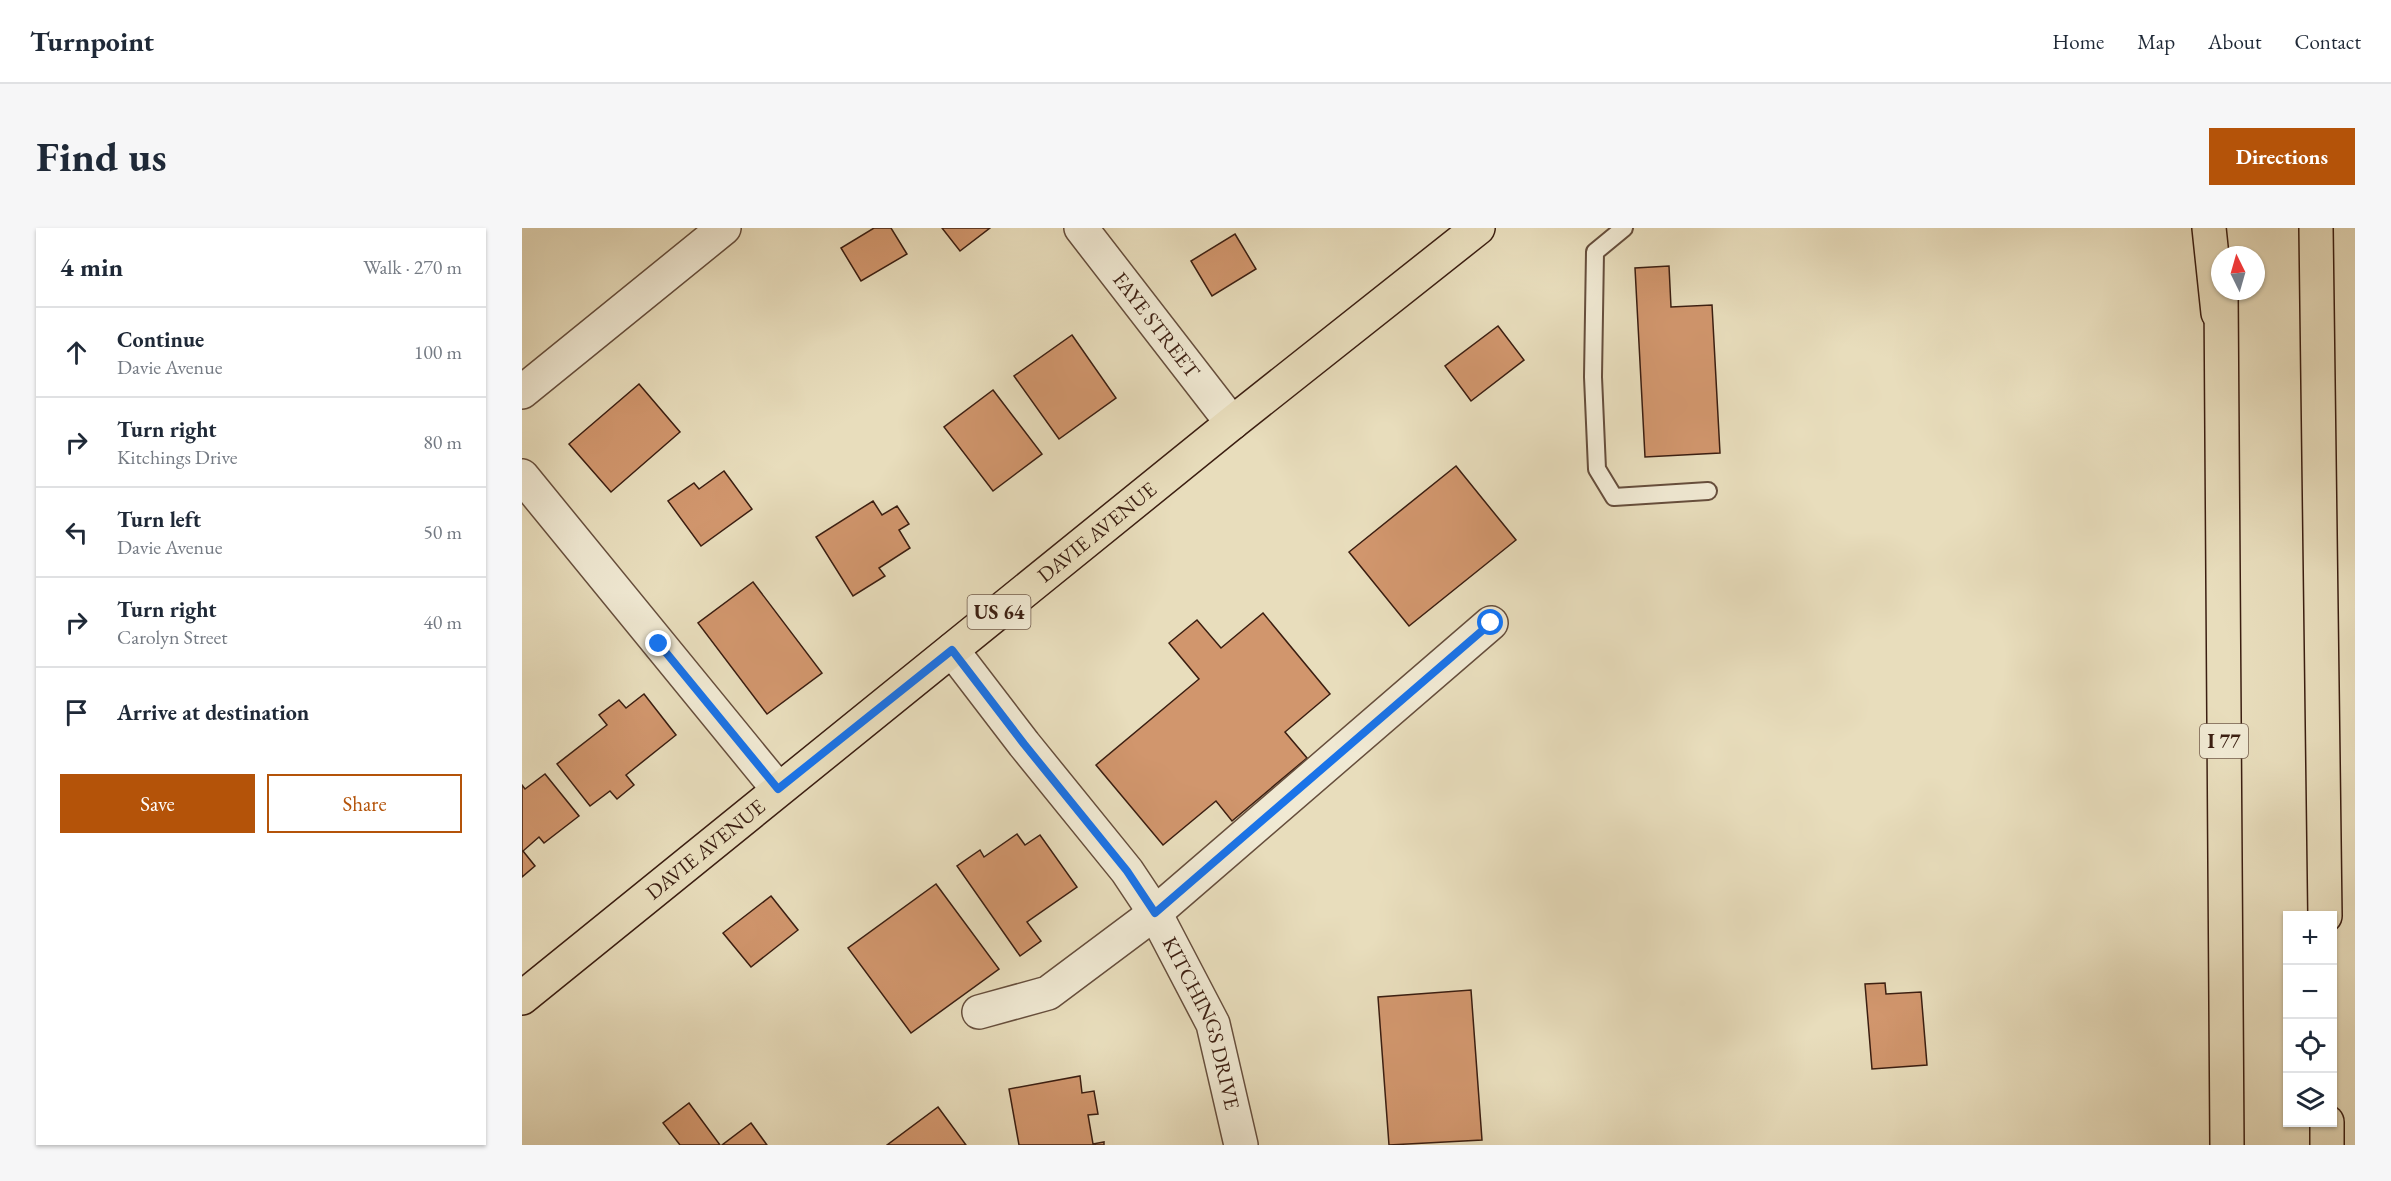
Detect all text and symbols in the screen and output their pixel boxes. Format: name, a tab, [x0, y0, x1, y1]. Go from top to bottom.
text: Turnpoint	[30, 23, 154, 59]
text: Home	[2052, 28, 2104, 55]
text: Map	[2137, 28, 2175, 55]
text: About	[2208, 28, 2261, 55]
text: Contact	[2294, 28, 2361, 55]
button: Directions	[2209, 128, 2355, 185]
text: Find us	[36, 129, 167, 184]
north arrow	[2211, 246, 2265, 300]
text: 4 min	[60, 250, 123, 284]
text: Walk · 270 m	[363, 254, 462, 280]
street label: FAYE STREET	[1107, 266, 1207, 384]
text: Continue	[117, 325, 204, 354]
icon: ahead	[60, 336, 93, 369]
text: 100 m	[414, 339, 462, 365]
text: Davie Avenue	[117, 354, 223, 380]
text: Turn right	[117, 415, 216, 444]
icon: right	[60, 426, 93, 459]
text: 80 m	[423, 429, 462, 455]
text: Kitchings Drive	[117, 444, 238, 470]
street label: DAVIE AVENUE	[1032, 475, 1162, 588]
text: Turn left	[117, 505, 201, 534]
icon: left	[60, 516, 93, 549]
text: 50 m	[423, 519, 462, 545]
text: Davie Avenue	[117, 534, 223, 560]
text: Turn right	[117, 595, 216, 624]
road number: US 64	[968, 595, 1030, 629]
icon: right	[60, 606, 93, 639]
text: 40 m	[423, 609, 462, 635]
route start	[1477, 609, 1503, 635]
text: Carolyn Street	[117, 624, 228, 650]
route end	[645, 630, 671, 656]
icon: arrive	[60, 696, 93, 729]
text: Arrive at destination	[117, 698, 309, 727]
road number: I 77	[2200, 724, 2248, 758]
button: Save	[60, 774, 255, 833]
button: Share	[267, 774, 462, 833]
street label: DAVIE AVENUE	[640, 793, 770, 905]
map controls	[2283, 911, 2337, 1127]
button: +	[2283, 911, 2337, 965]
street label: KITCHINGS DRIVE	[1157, 932, 1246, 1112]
button: −	[2283, 965, 2337, 1019]
button: locate	[2283, 1019, 2337, 1073]
button: layers	[2283, 1073, 2337, 1127]

